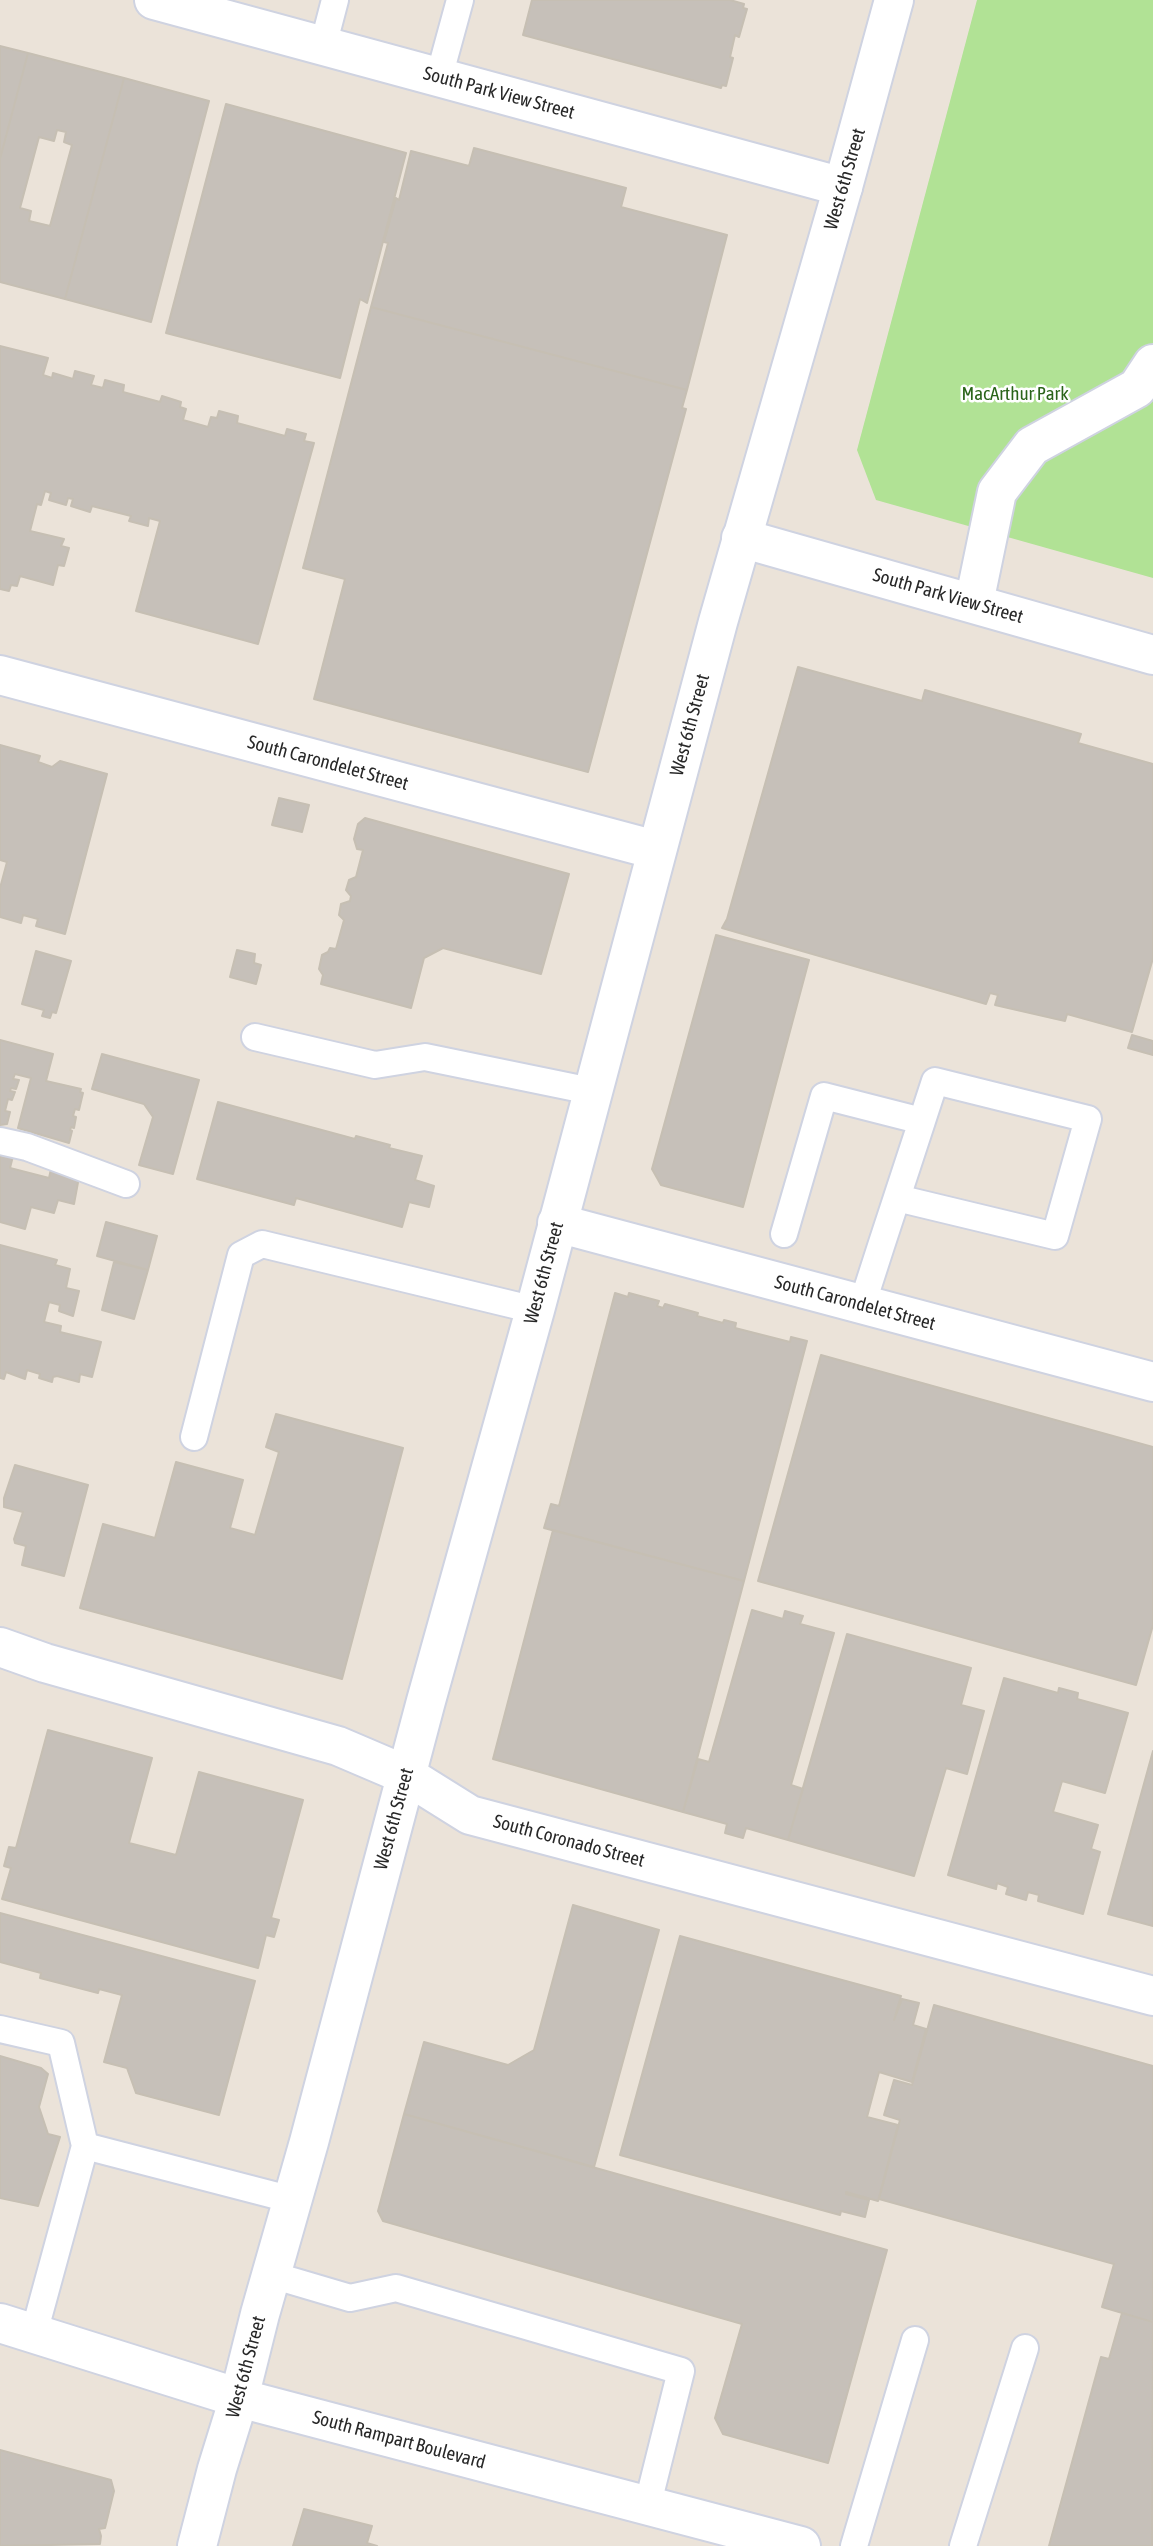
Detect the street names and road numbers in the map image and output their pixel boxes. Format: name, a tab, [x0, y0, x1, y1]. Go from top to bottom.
street label: South Park View Street	[421, 62, 577, 124]
street label: West 6th Street	[820, 126, 870, 232]
street label: South Park View Street	[870, 564, 1026, 628]
street label: West 6th Street	[665, 672, 715, 778]
street label: South Carondelet Street	[245, 731, 411, 795]
street label: West 6th Street	[519, 1220, 569, 1326]
street label: South Carondelet Street	[772, 1271, 938, 1335]
street label: West 6th Street	[369, 1766, 419, 1872]
street label: South Coronado Street	[491, 1810, 647, 1872]
street label: West 6th Street	[221, 2314, 271, 2420]
street label: South Rampart Boulevard	[310, 2406, 488, 2474]

